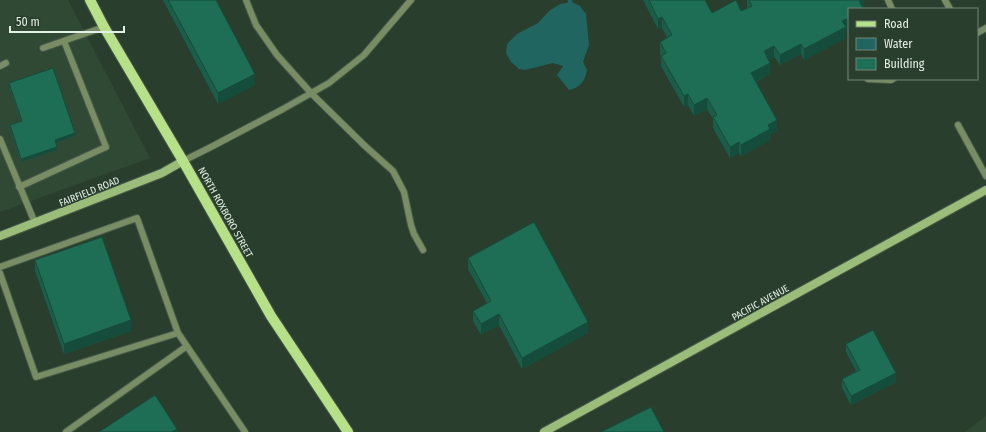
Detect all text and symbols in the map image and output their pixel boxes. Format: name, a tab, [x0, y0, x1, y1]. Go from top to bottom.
scale bar	[10, 8, 124, 34]
legend	[848, 8, 978, 80]
text: 50 m	[16, 15, 40, 29]
text: Road	[884, 17, 909, 31]
text: Water	[884, 37, 913, 51]
text: Building	[884, 57, 925, 71]
street label: NORTH ROXBORO STREET	[195, 165, 255, 260]
street label: FAIRFIELD ROAD	[57, 174, 122, 209]
street label: PACIFIC AVENUE	[730, 282, 791, 324]

